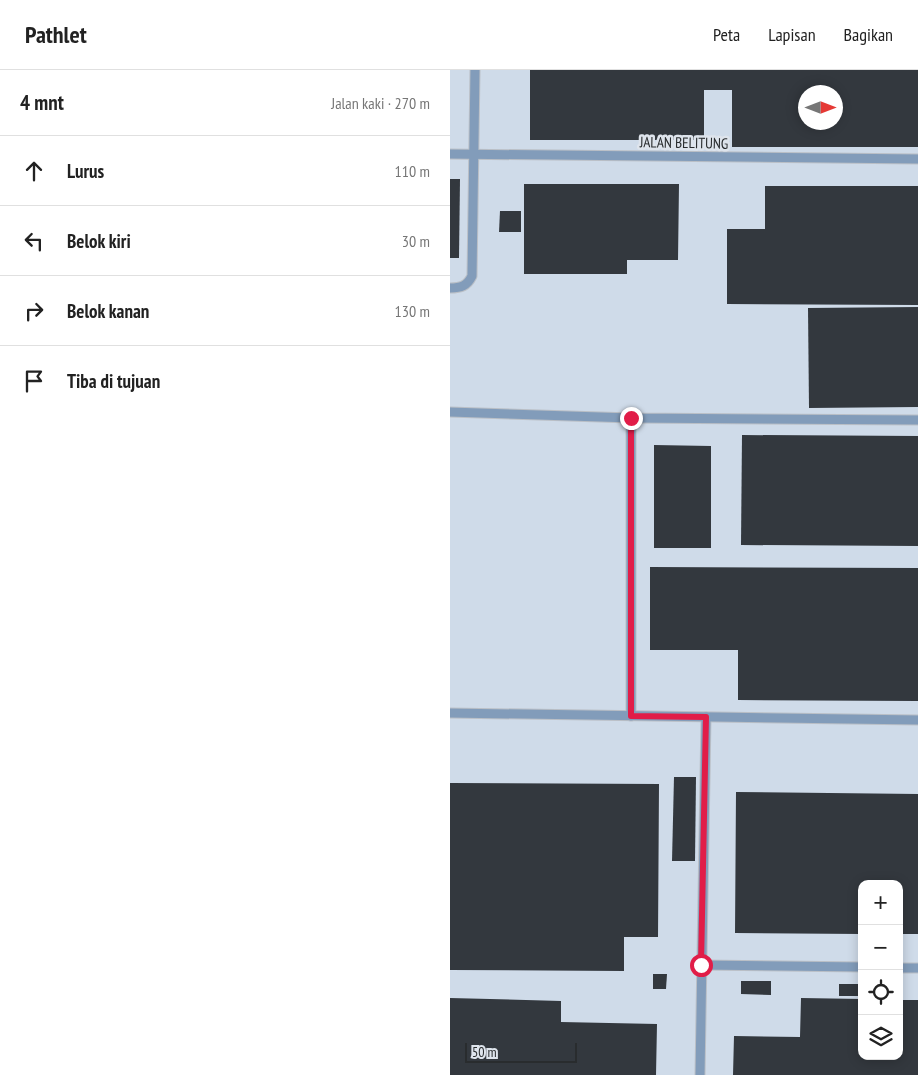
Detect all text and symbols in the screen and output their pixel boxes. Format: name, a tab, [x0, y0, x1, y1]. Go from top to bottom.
text: Pathlet	[25, 19, 87, 50]
text: Peta	[713, 23, 740, 46]
text: Lapisan	[768, 23, 816, 46]
text: Bagikan	[844, 23, 893, 46]
north arrow	[798, 85, 843, 130]
text: 4 mnt	[20, 89, 64, 116]
text: Jalan kaki · 270 m	[331, 93, 430, 113]
street label: JALAN BELITUNG	[639, 132, 728, 153]
icon: ahead	[20, 157, 48, 185]
text: Lurus	[67, 159, 104, 183]
text: 110 m	[395, 161, 430, 181]
icon: left	[20, 227, 48, 255]
text: Belok kiri	[67, 229, 131, 253]
text: 30 m	[402, 231, 430, 251]
icon: right	[20, 297, 48, 325]
text: Belok kanan	[67, 299, 149, 323]
text: 130 m	[395, 301, 430, 321]
icon: arrive	[20, 367, 48, 395]
text: Tiba di tujuan	[67, 369, 160, 393]
route end	[620, 407, 643, 430]
map controls	[858, 880, 903, 1060]
button: +	[858, 880, 903, 925]
button: −	[858, 925, 903, 970]
route start	[690, 954, 713, 977]
button: locate	[858, 970, 903, 1015]
button: layers	[858, 1015, 903, 1060]
scale bar	[465, 1040, 578, 1063]
text: 50 m	[472, 1043, 497, 1061]

